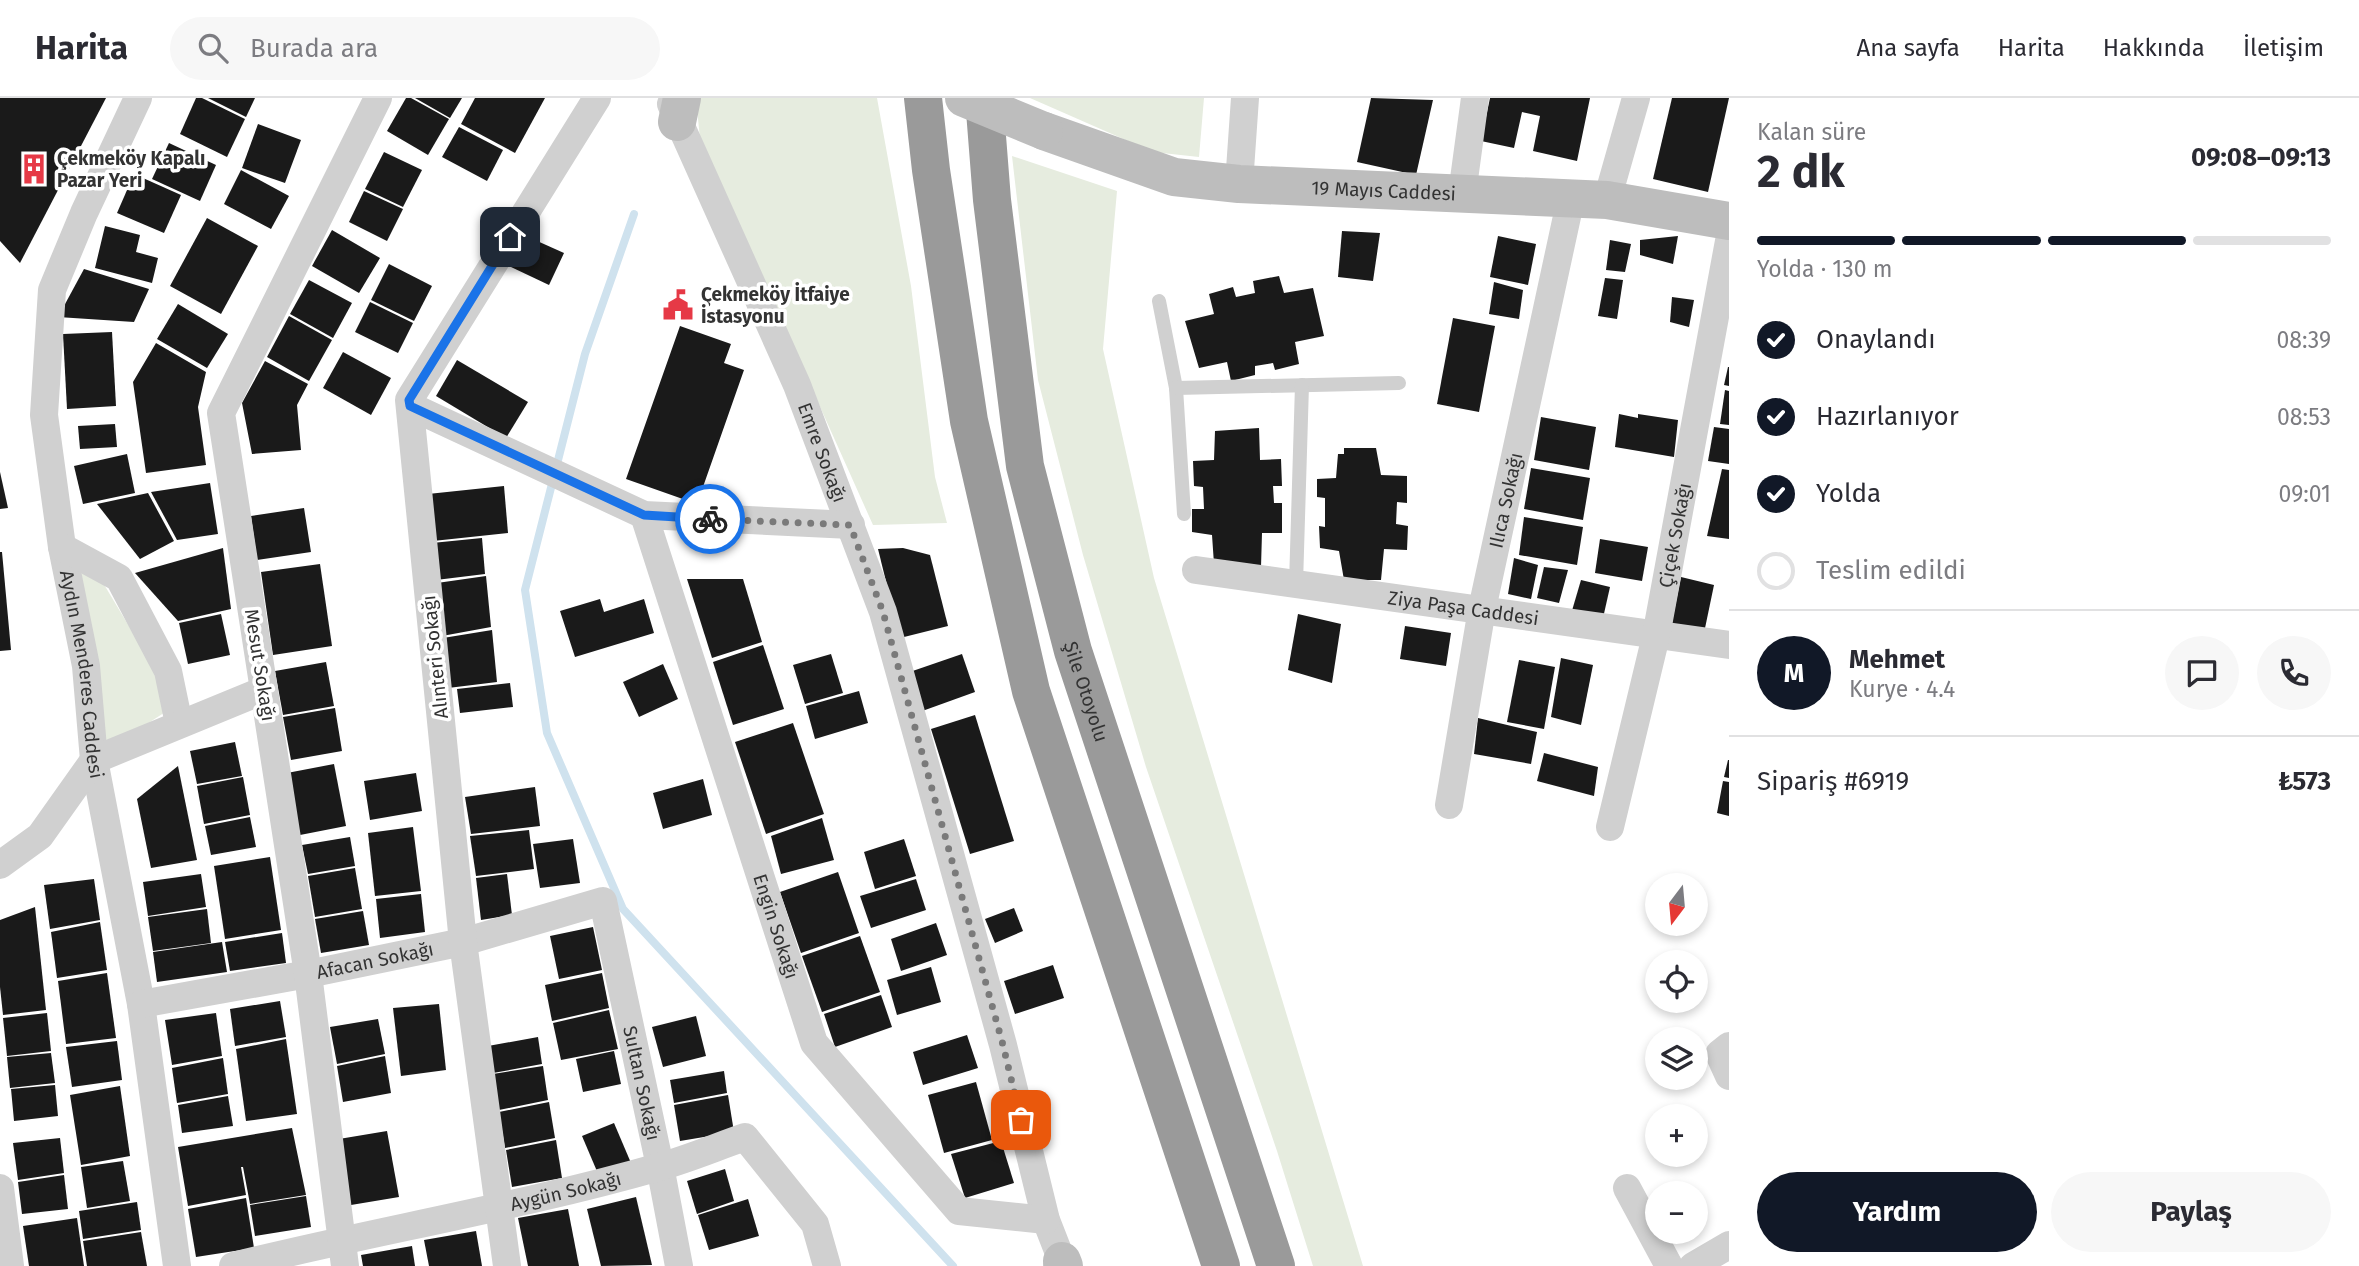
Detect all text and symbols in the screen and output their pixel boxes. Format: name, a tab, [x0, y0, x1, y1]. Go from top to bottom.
search box	[170, 17, 660, 80]
text: Harita	[35, 28, 128, 68]
icon: search	[194, 29, 232, 67]
text: Burada ara	[250, 33, 378, 64]
text: Ana sayfa	[1856, 34, 1960, 62]
text: Harita	[1998, 34, 2065, 62]
text: Hakkında	[2103, 34, 2205, 62]
text: İletişim	[2243, 34, 2324, 62]
text: Kalan süre	[1757, 118, 1866, 146]
text: 09:08–09:13	[2191, 142, 2331, 173]
text: 2 dk	[1757, 144, 1845, 199]
place label: Çekmeköy Kapalı Pazar Yeri	[57, 147, 205, 192]
building icon: Çekmeköy Kapalı Pazar Yeri	[17, 152, 51, 186]
street label: 19 Mayıs Caddesi	[1311, 176, 1456, 205]
pin	[480, 207, 540, 267]
icon: home	[491, 218, 529, 256]
text: Yolda · 130 m	[1757, 255, 1892, 283]
place label: Çekmeköy İtfaiye İstasyonu	[701, 282, 850, 328]
public building icon: Çekmeköy İtfaiye İstasyonu	[661, 288, 695, 322]
icon: check	[1757, 321, 1795, 359]
text: Onaylandı	[1816, 324, 1936, 355]
text: 08:39	[2276, 326, 2331, 354]
icon: check	[1757, 398, 1795, 436]
street label: Emre Sokağı	[793, 399, 852, 505]
text: Hazırlanıyor	[1816, 401, 1959, 432]
text: 08:53	[2277, 403, 2331, 431]
street label: Ilıca Sokağı	[1484, 450, 1527, 550]
icon: check	[1757, 475, 1795, 513]
text: Yolda	[1816, 478, 1881, 509]
text: 09:01	[2279, 480, 2331, 508]
street label: Çiçek Sokağı	[1654, 481, 1696, 589]
courier	[675, 484, 745, 554]
icon: bike	[691, 500, 729, 538]
text: Teslim edildi	[1816, 555, 1966, 586]
street label: Aydın Menderes Caddesi	[55, 568, 109, 780]
street label: Ziya Paşa Caddesi	[1386, 586, 1540, 630]
street label: Alınteri Sokağı	[417, 594, 453, 720]
street label: Mesut Sokağı	[240, 607, 280, 723]
button: chat	[2165, 636, 2239, 710]
button: phone	[2257, 636, 2331, 710]
street label: Şile Otoyolu	[1059, 639, 1114, 745]
text: Mehmet	[1849, 644, 1945, 675]
text: M	[1784, 658, 1804, 689]
text: Kurye · 4.4	[1849, 675, 1955, 703]
text: Sipariş #6919	[1757, 766, 1909, 797]
text: ₺573	[2278, 766, 2331, 797]
street label: Engin Sokağı	[749, 871, 804, 982]
north arrow	[1645, 873, 1708, 936]
map controls	[1645, 873, 1708, 1244]
street label: Afacan Sokağı	[314, 937, 435, 983]
button: locate	[1645, 950, 1708, 1013]
street label: Sultan Sokağı	[619, 1024, 666, 1142]
button: layers	[1645, 1027, 1708, 1090]
pin	[991, 1090, 1051, 1150]
icon: bag	[1002, 1101, 1040, 1139]
button: +	[1645, 1104, 1708, 1167]
street label: Aygün Sokağı	[508, 1166, 624, 1216]
button: Yardım	[1757, 1172, 2037, 1252]
button: Paylaş	[2051, 1172, 2331, 1252]
button: −	[1645, 1181, 1708, 1244]

